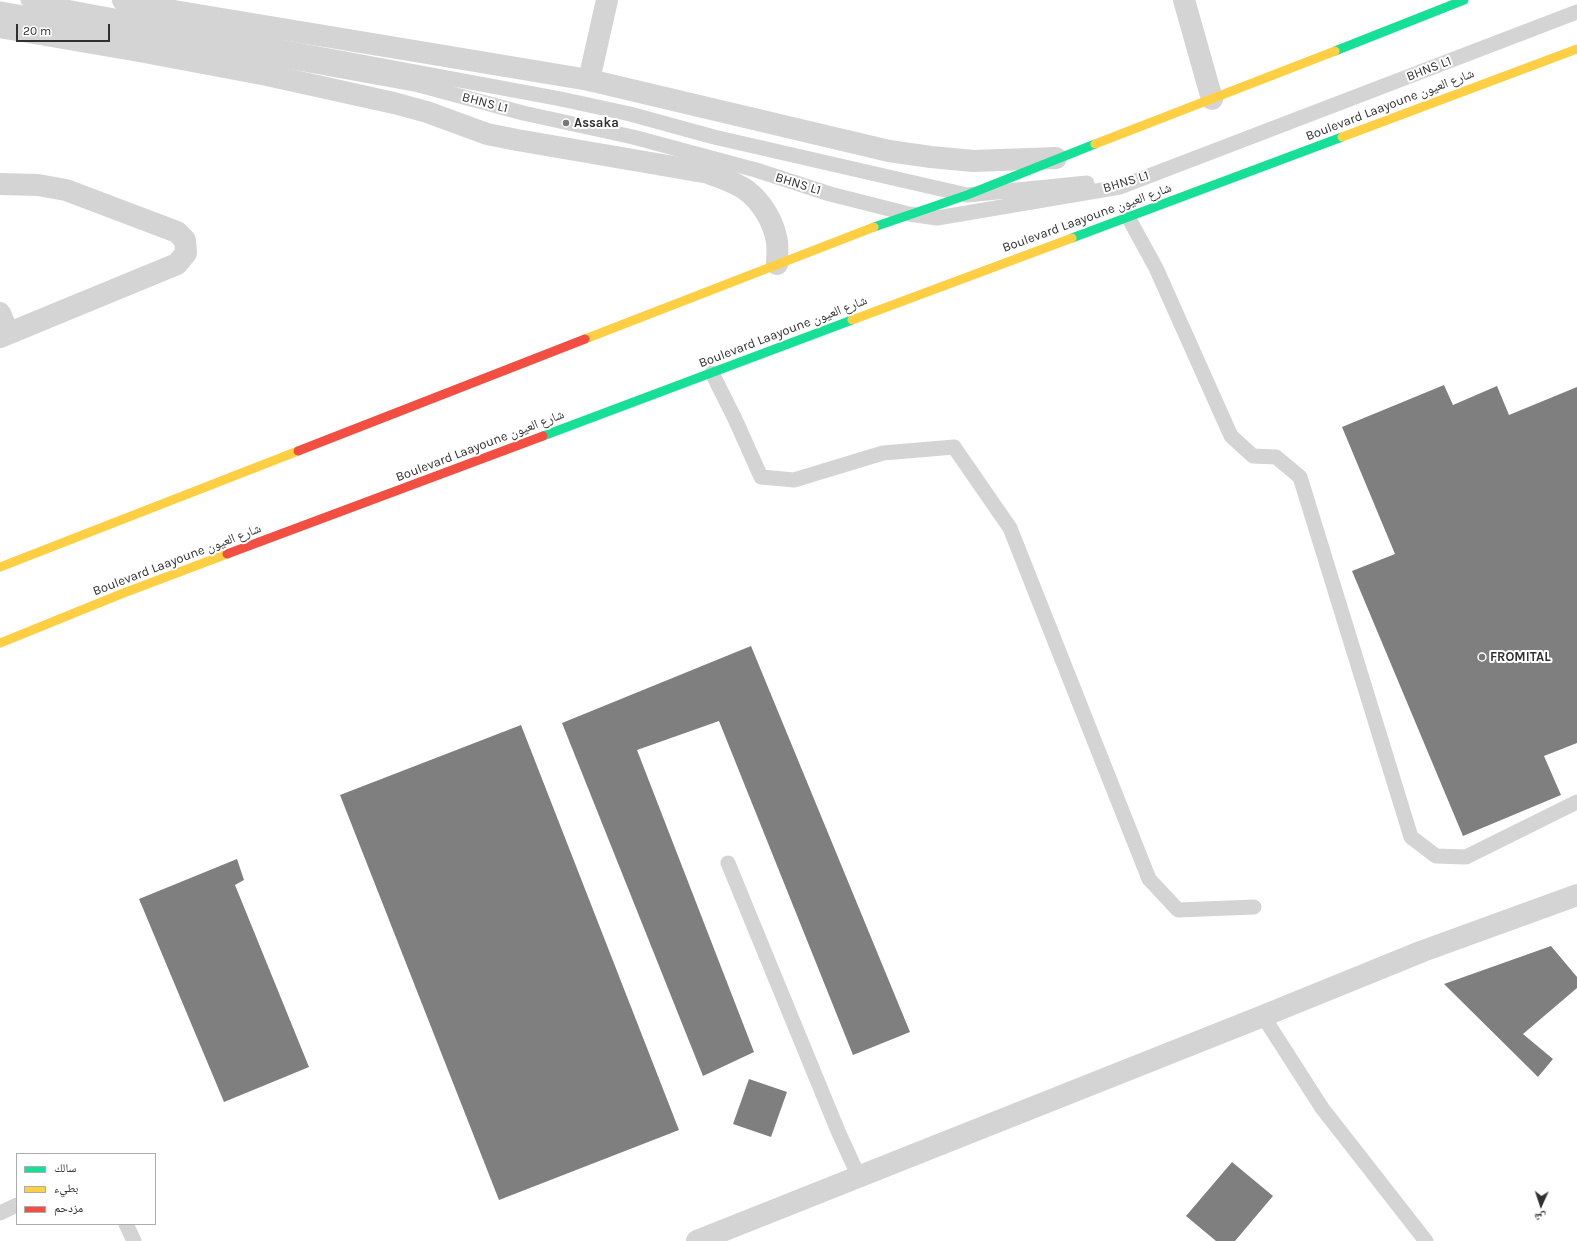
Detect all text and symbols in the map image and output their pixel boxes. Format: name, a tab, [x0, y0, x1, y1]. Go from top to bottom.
scale bar	[18, 16, 112, 42]
text: 20 m	[23, 24, 51, 38]
street label: BHNS L1	[1404, 53, 1454, 85]
street label: Boulevard Laayoune شارع العيون	[1304, 66, 1476, 144]
street label: BHNS L1	[460, 89, 510, 117]
place label: Assaka	[574, 115, 619, 131]
marker: Assaka	[561, 118, 571, 128]
street label: BHNS L1	[1101, 168, 1151, 196]
street label: BHNS L1	[773, 170, 823, 198]
street label: Boulevard Laayoune شارع العيون	[1000, 180, 1174, 256]
street label: Boulevard Laayoune شارع العيون	[697, 293, 869, 371]
street label: Boulevard Laayoune شارع العيون	[394, 407, 566, 485]
street label: Boulevard Laayoune شارع العيون	[91, 521, 263, 599]
place label: FROMITAL	[1490, 649, 1551, 665]
marker: FROMITAL	[1477, 652, 1487, 662]
legend	[16, 1153, 156, 1225]
text: سالك	[54, 1161, 76, 1175]
text: بطيء	[54, 1181, 78, 1195]
north arrow	[1521, 1185, 1561, 1225]
text: مزدحم	[54, 1201, 83, 1215]
text: ش	[1534, 1211, 1547, 1224]

